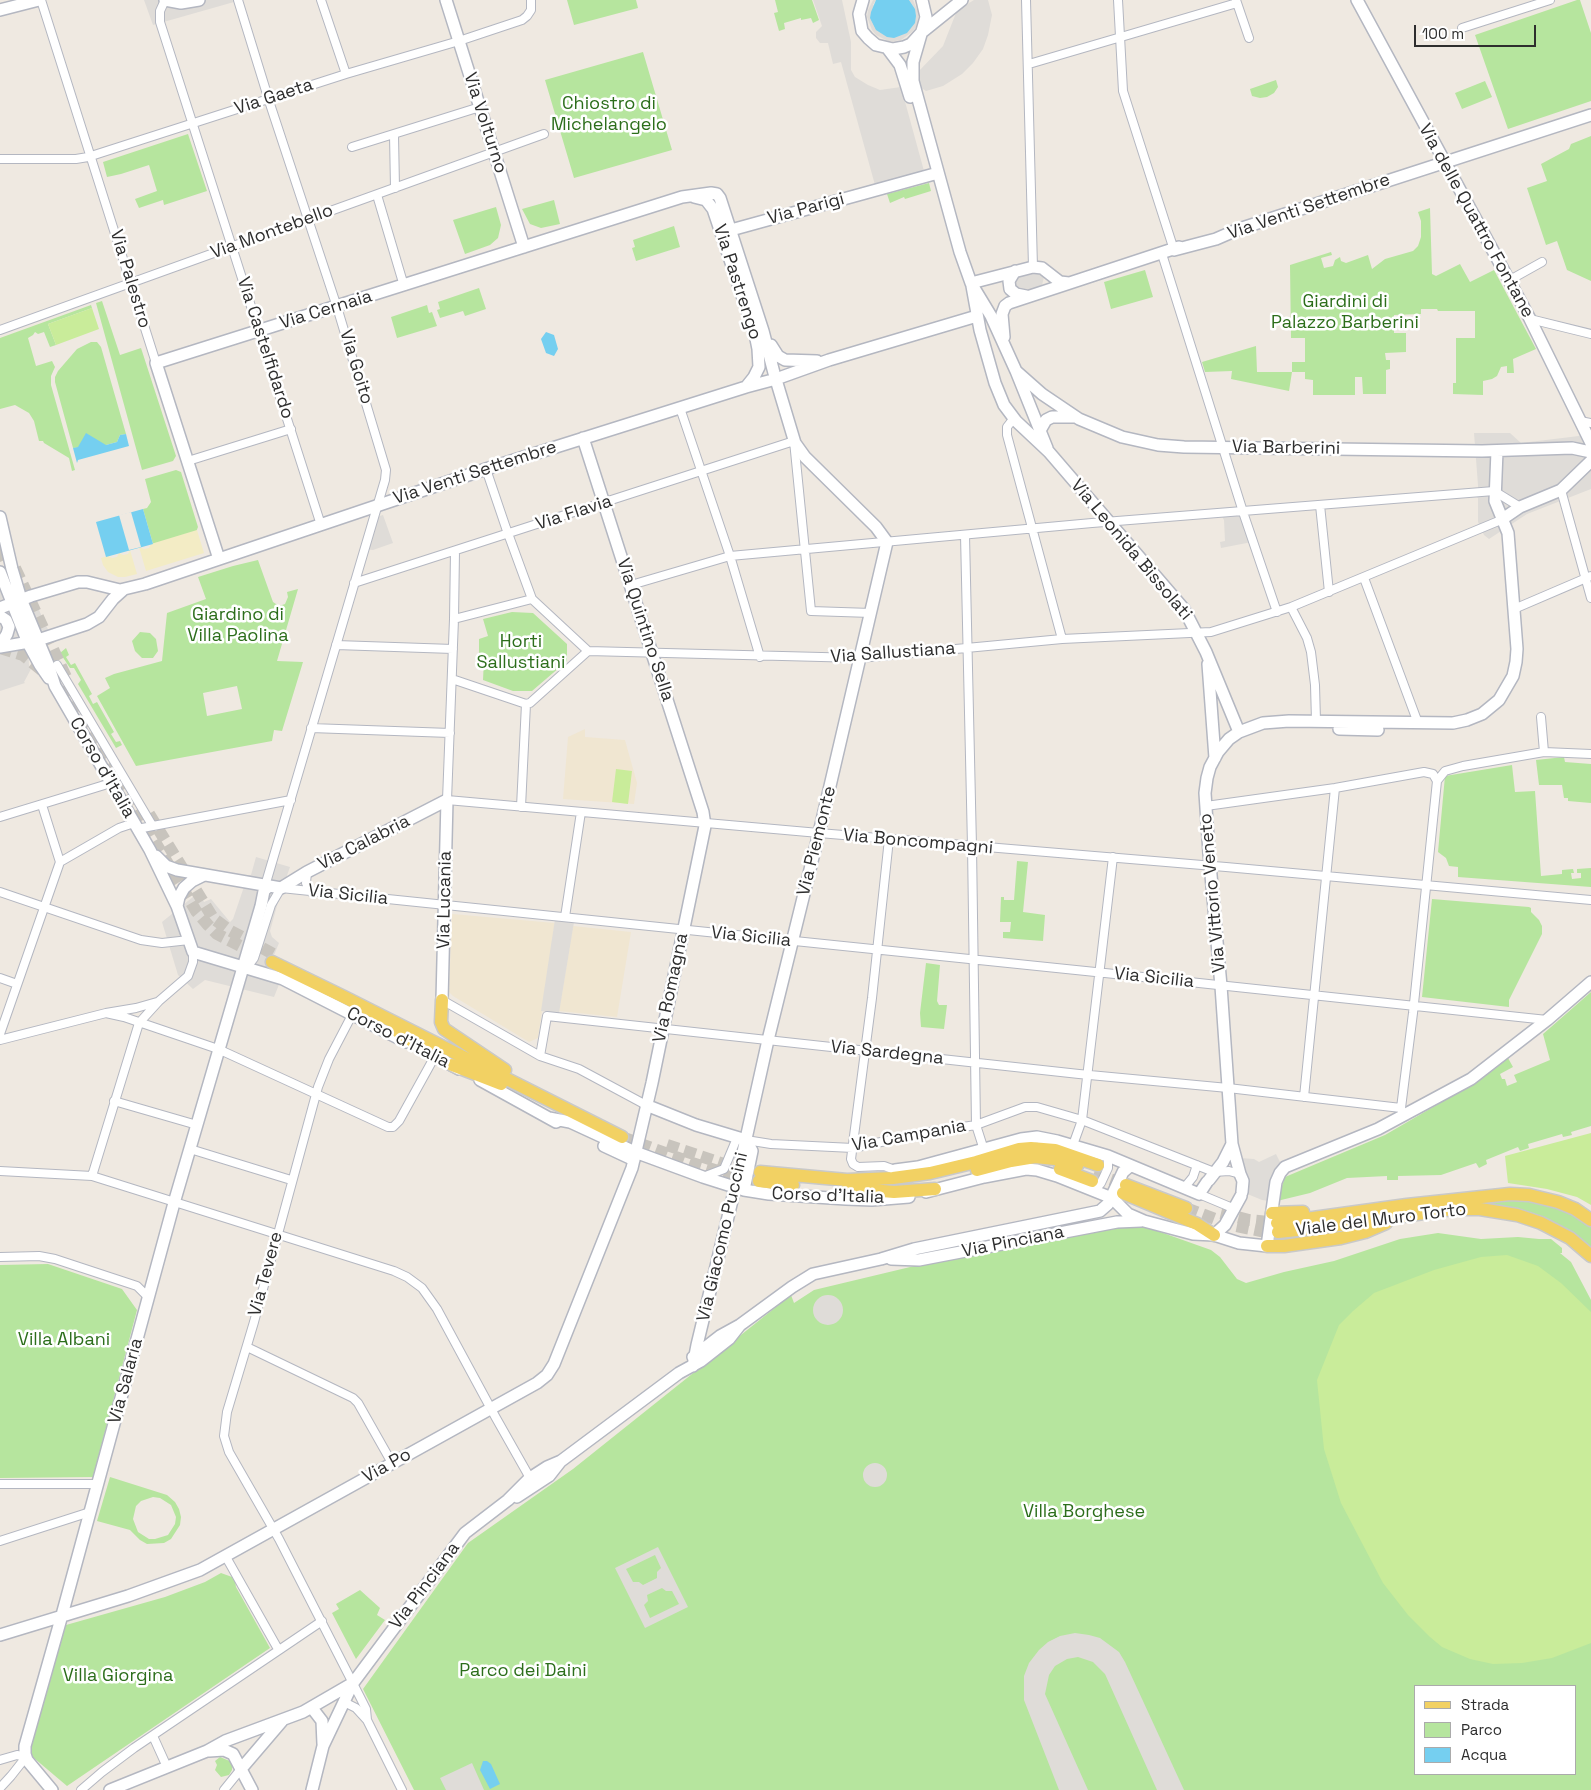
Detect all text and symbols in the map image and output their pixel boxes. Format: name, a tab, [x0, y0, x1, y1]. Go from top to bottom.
scale bar	[1416, 15, 1538, 47]
text: 100 m	[1422, 24, 1464, 43]
street label: Via Volturno	[459, 70, 511, 176]
street label: Via Gaeta	[232, 74, 316, 120]
park label: Chiostro di Michelangelo	[551, 93, 667, 136]
street label: Via delle Quattro Fontane	[1414, 120, 1538, 322]
street label: Via Venti Settembre	[1225, 169, 1393, 245]
street label: Via Parigi	[765, 188, 847, 230]
street label: Via Montebello	[208, 200, 336, 264]
street label: Via Pastrengo	[708, 222, 766, 342]
street label: Via Palestro	[105, 227, 155, 331]
street label: Via Castelfidardo	[232, 274, 298, 422]
street label: Via Cernaia	[277, 286, 375, 334]
park label: Giardini di Palazzo Barberini	[1271, 291, 1419, 334]
street label: Via Goito	[334, 327, 378, 407]
street label: Via Venti Settembre	[391, 436, 559, 510]
street label: Via Barberini	[1232, 436, 1340, 460]
street label: Via Leonida Bissolati	[1066, 475, 1196, 625]
street label: Via Flavia	[533, 491, 615, 535]
street label: Via Quintino Sella	[612, 556, 678, 704]
park label: Giardino di Villa Paolina	[187, 604, 289, 646]
park label: Horti Sallustiani	[477, 631, 565, 674]
street label: Via Sallustiana	[830, 638, 956, 668]
street label: Corso d'Italia	[64, 714, 140, 822]
street label: Via Piemonte	[793, 784, 841, 898]
street label: Via Calabria	[314, 811, 414, 875]
street label: Via Vittorio Veneto	[1195, 812, 1231, 974]
street label: Via Boncompagni	[842, 825, 994, 859]
street label: Via Lucania	[433, 851, 457, 949]
street label: Via Sicilia	[307, 880, 389, 910]
street label: Via Sicilia	[710, 922, 792, 952]
street label: Via Romagna	[649, 931, 693, 1045]
street label: Via Sicilia	[1113, 963, 1195, 993]
street label: Corso d'Italia	[343, 1003, 453, 1073]
street label: Via Sardegna	[829, 1036, 945, 1070]
street label: Via Campania	[850, 1115, 968, 1157]
street label: Via Giacomo Puccini	[693, 1150, 753, 1324]
street label: Corso d'Italia	[771, 1183, 885, 1209]
street label: Viale del Muro Torto	[1295, 1199, 1467, 1241]
street label: Via Pinciana	[960, 1222, 1066, 1262]
street label: Via Tevere	[244, 1229, 288, 1319]
park label: Villa Albani	[18, 1329, 110, 1351]
street label: Via Salaria	[104, 1336, 148, 1426]
street label: Via Po	[359, 1444, 415, 1488]
park label: Villa Borghese	[1023, 1501, 1145, 1523]
street label: Via Pinciana	[385, 1538, 465, 1634]
park label: Parco dei Daini	[459, 1660, 587, 1682]
park label: Villa Giorgina	[63, 1665, 173, 1687]
legend	[1414, 1685, 1576, 1775]
text: Strada	[1461, 1695, 1509, 1714]
text: Parco	[1461, 1720, 1502, 1739]
text: Acqua	[1461, 1745, 1507, 1764]

